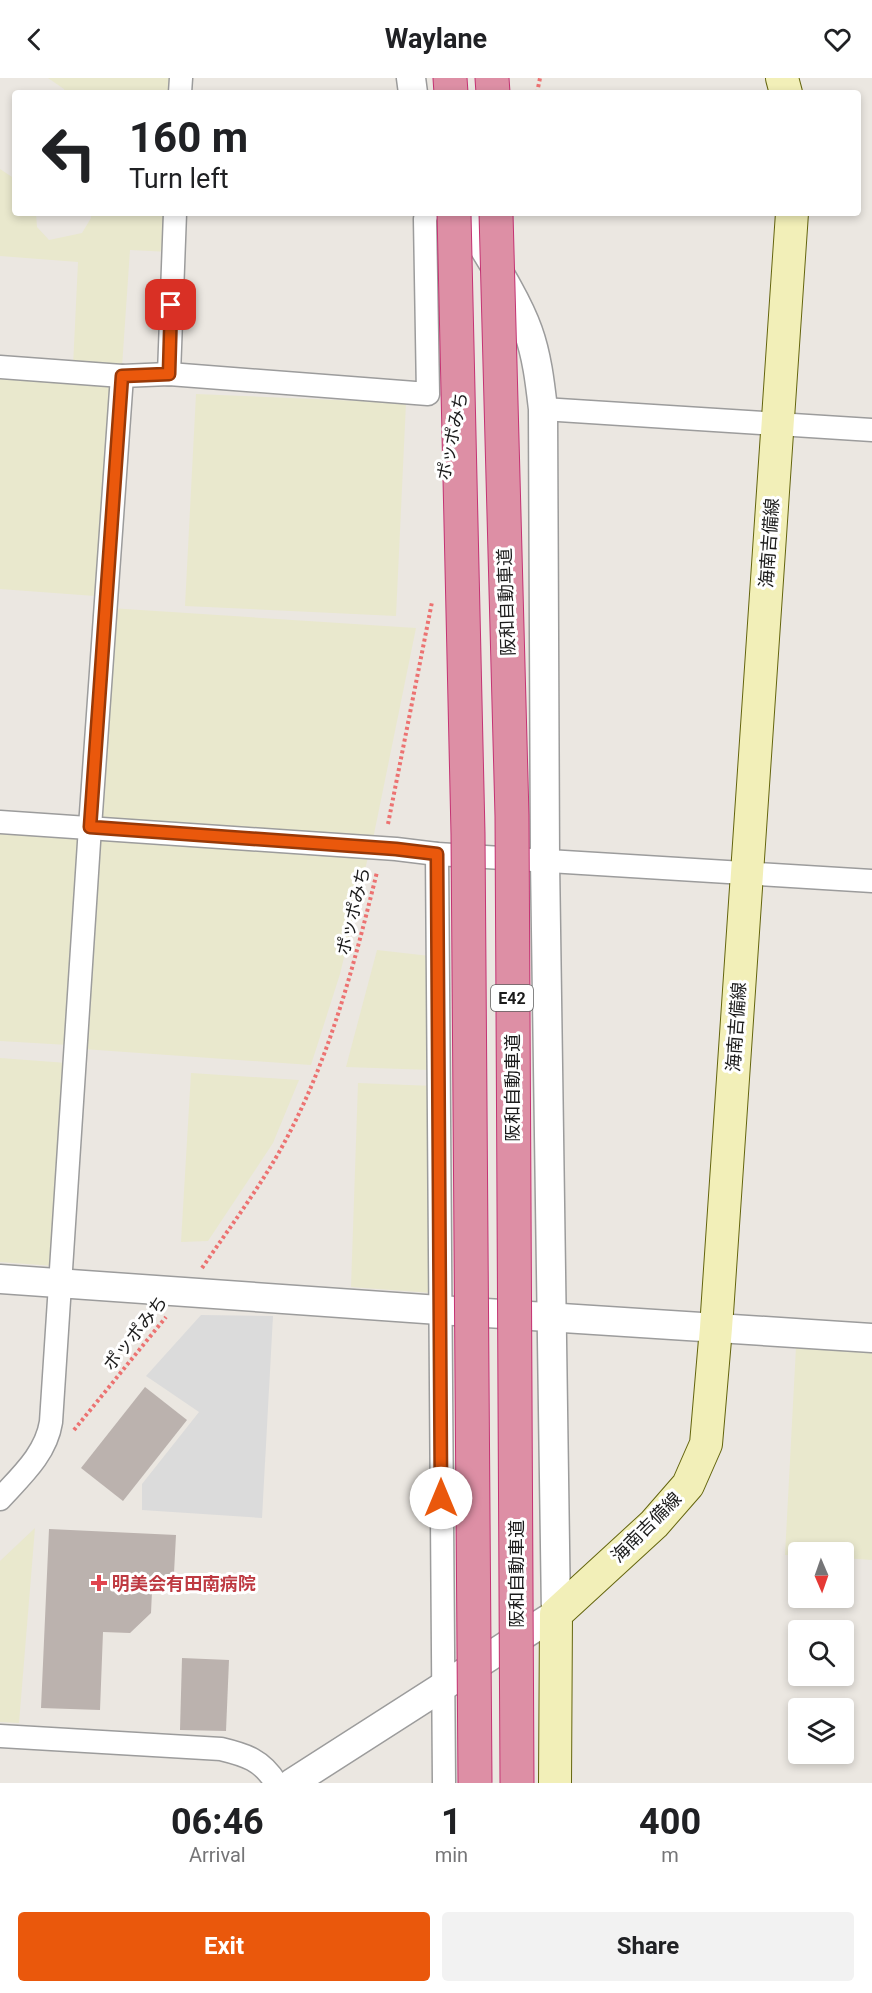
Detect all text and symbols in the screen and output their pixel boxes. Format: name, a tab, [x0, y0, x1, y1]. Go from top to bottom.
icon: back	[18, 23, 51, 56]
text: Waylane	[385, 23, 487, 55]
icon: heart	[821, 23, 854, 56]
text: 160 m	[129, 113, 248, 162]
icon: left	[30, 114, 108, 192]
text: Turn left	[129, 163, 229, 195]
pin	[145, 279, 196, 330]
icon: arrive	[154, 288, 187, 321]
street label: ポッポみち	[432, 390, 472, 482]
street label: 海南吉備線	[755, 497, 783, 589]
street label: 阪和自動車道	[494, 548, 518, 656]
street label: ポッポみち	[332, 865, 374, 957]
street label: 海南吉備線	[722, 981, 750, 1073]
road number: E42	[491, 985, 533, 1011]
street label: 阪和自動車道	[502, 1034, 523, 1142]
street label: ポッポみち	[99, 1291, 171, 1375]
position arrow	[409, 1466, 473, 1530]
street label: 海南吉備線	[607, 1488, 685, 1566]
street label: 阪和自動車道	[506, 1520, 527, 1628]
north arrow	[788, 1542, 854, 1608]
map controls	[788, 1542, 854, 1764]
place label: 明美会有田南病院	[112, 1573, 256, 1594]
marker: 明美会有田南病院	[90, 1574, 108, 1592]
button: search	[788, 1620, 854, 1686]
button: layers	[788, 1698, 854, 1764]
text: 06:46	[171, 1801, 264, 1843]
text: 1	[441, 1801, 462, 1843]
text: 400	[639, 1801, 701, 1843]
text: Arrival	[189, 1843, 246, 1867]
text: min	[435, 1843, 468, 1867]
text: m	[661, 1843, 679, 1867]
button: Exit	[18, 1912, 430, 1981]
button: Share	[442, 1912, 854, 1981]

